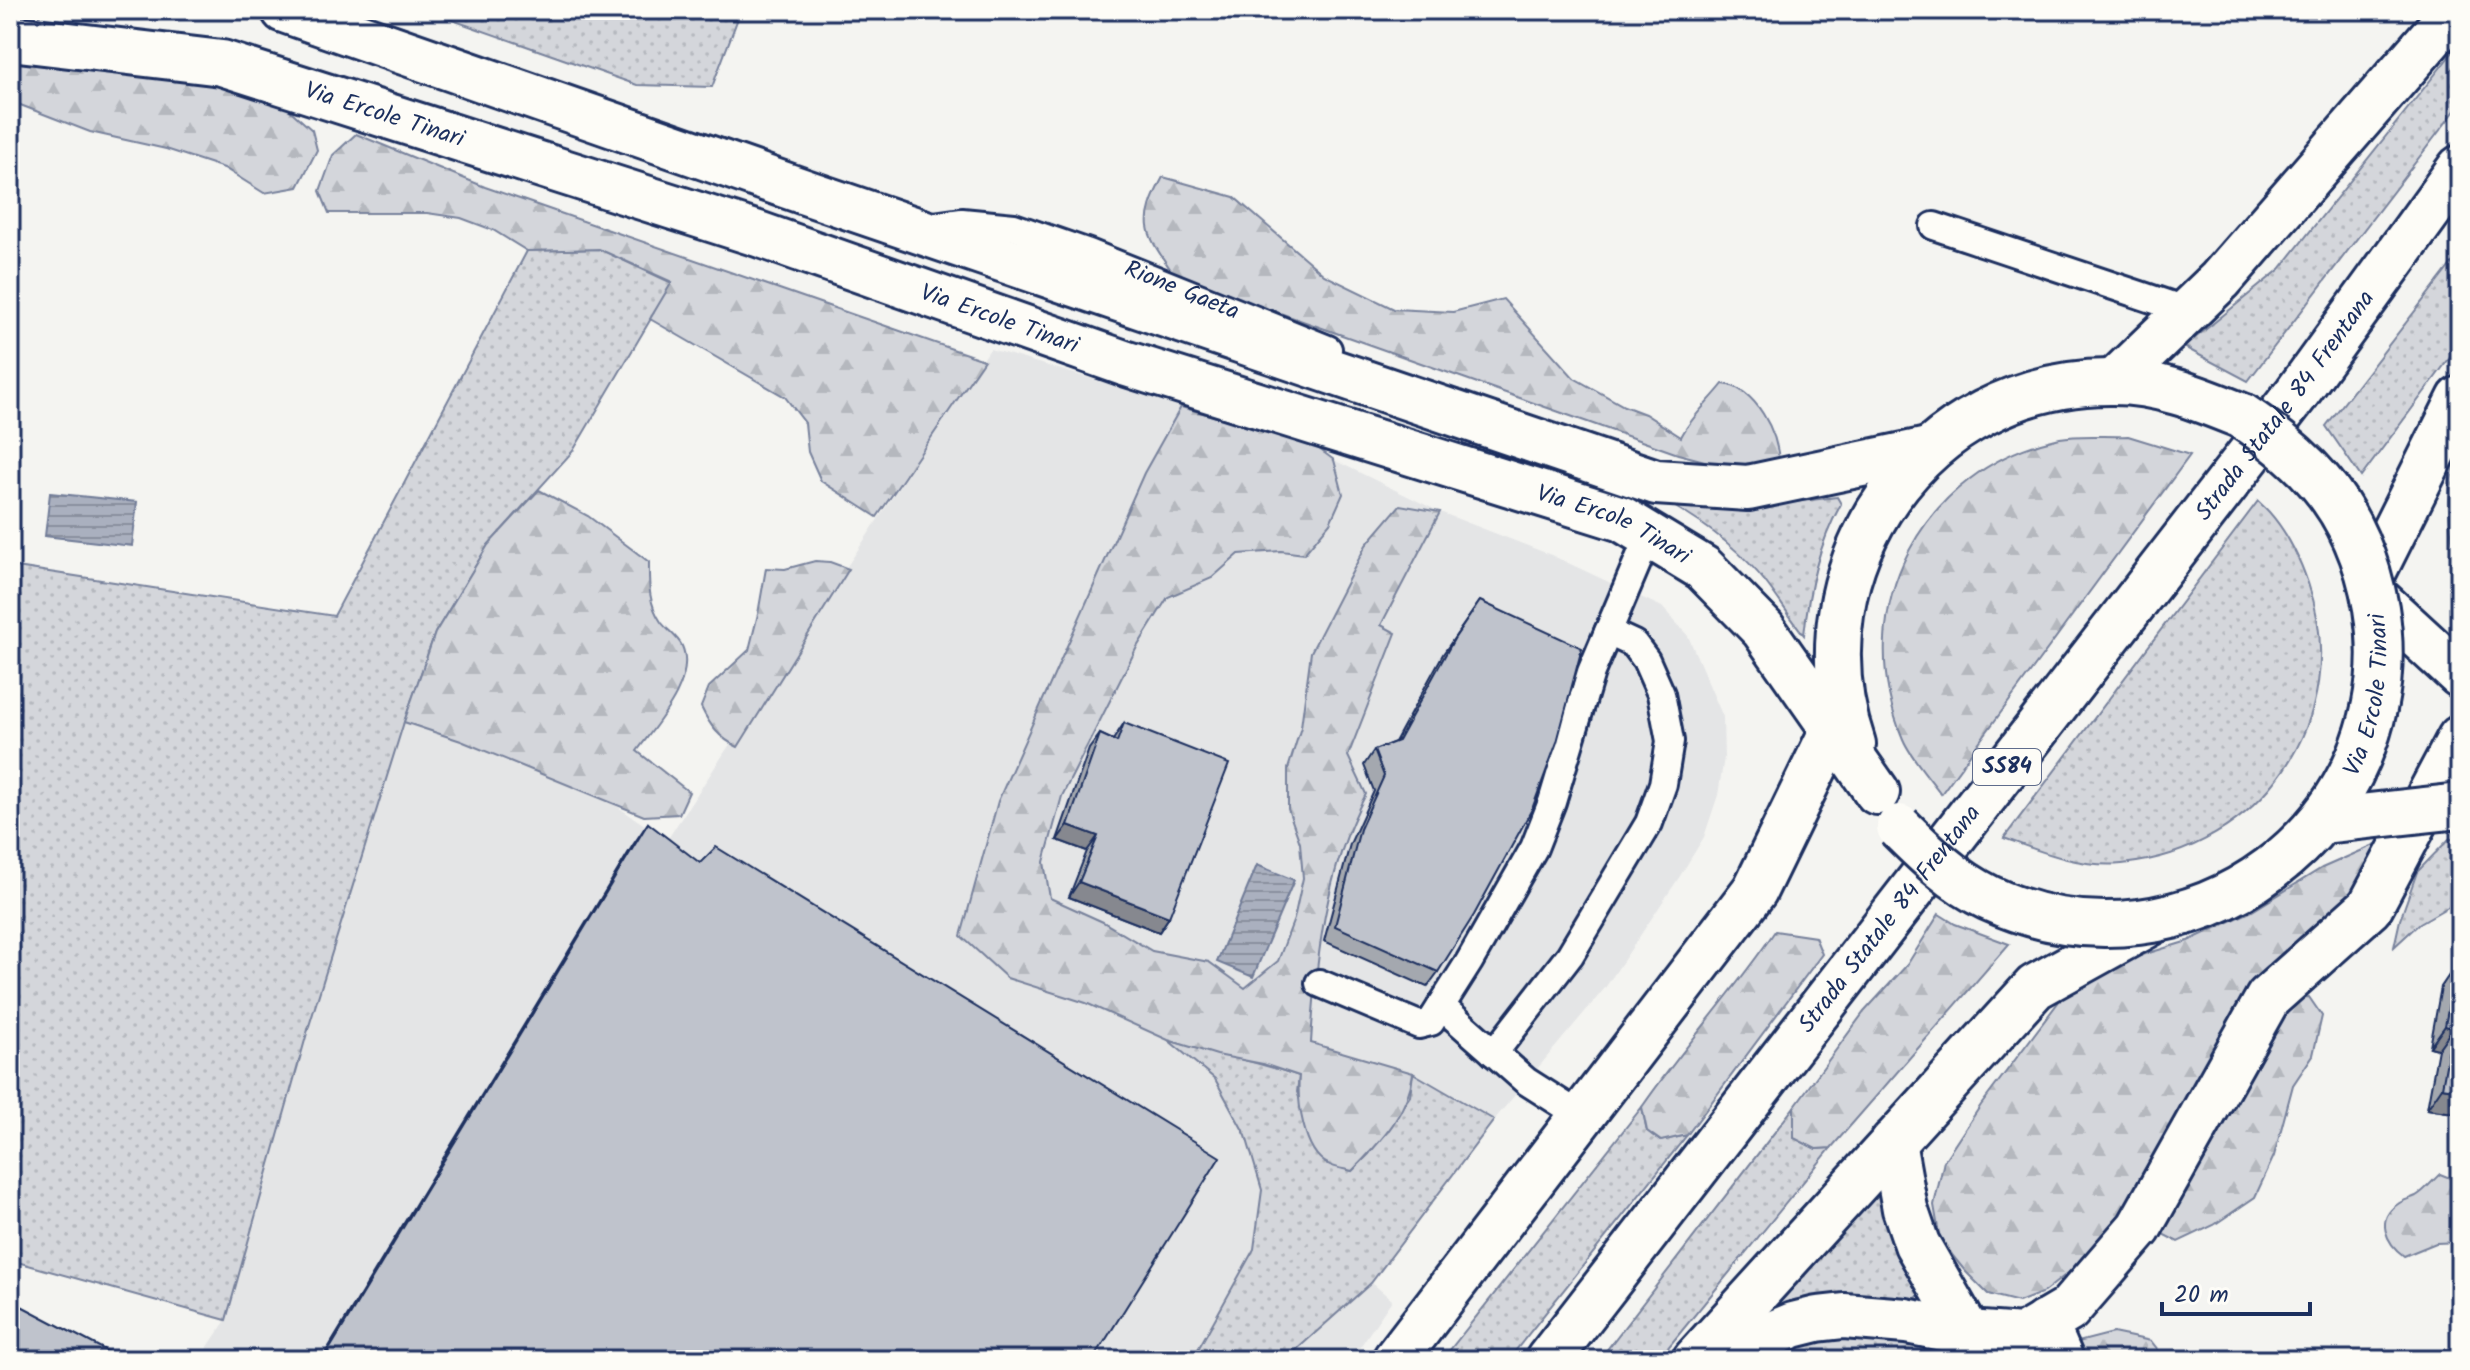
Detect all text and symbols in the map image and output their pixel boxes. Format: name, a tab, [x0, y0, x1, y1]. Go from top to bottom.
street label: Via Ercole Tinari	[300, 71, 470, 159]
street label: Rione Gaeta	[1118, 250, 1245, 331]
street label: Via Ercole Tinari	[915, 273, 1085, 365]
street label: Strada Statale 84 Frentana	[2185, 282, 2385, 529]
street label: Via Ercole Tinari	[1531, 474, 1699, 576]
street label: Via Ercole Tinari	[2333, 610, 2399, 783]
road number: SS84	[1973, 749, 2041, 785]
street label: Strada Statale 84 Frentana	[1788, 796, 1991, 1042]
scale bar	[2162, 1266, 2310, 1316]
text: 20 m	[2174, 1276, 2229, 1315]

